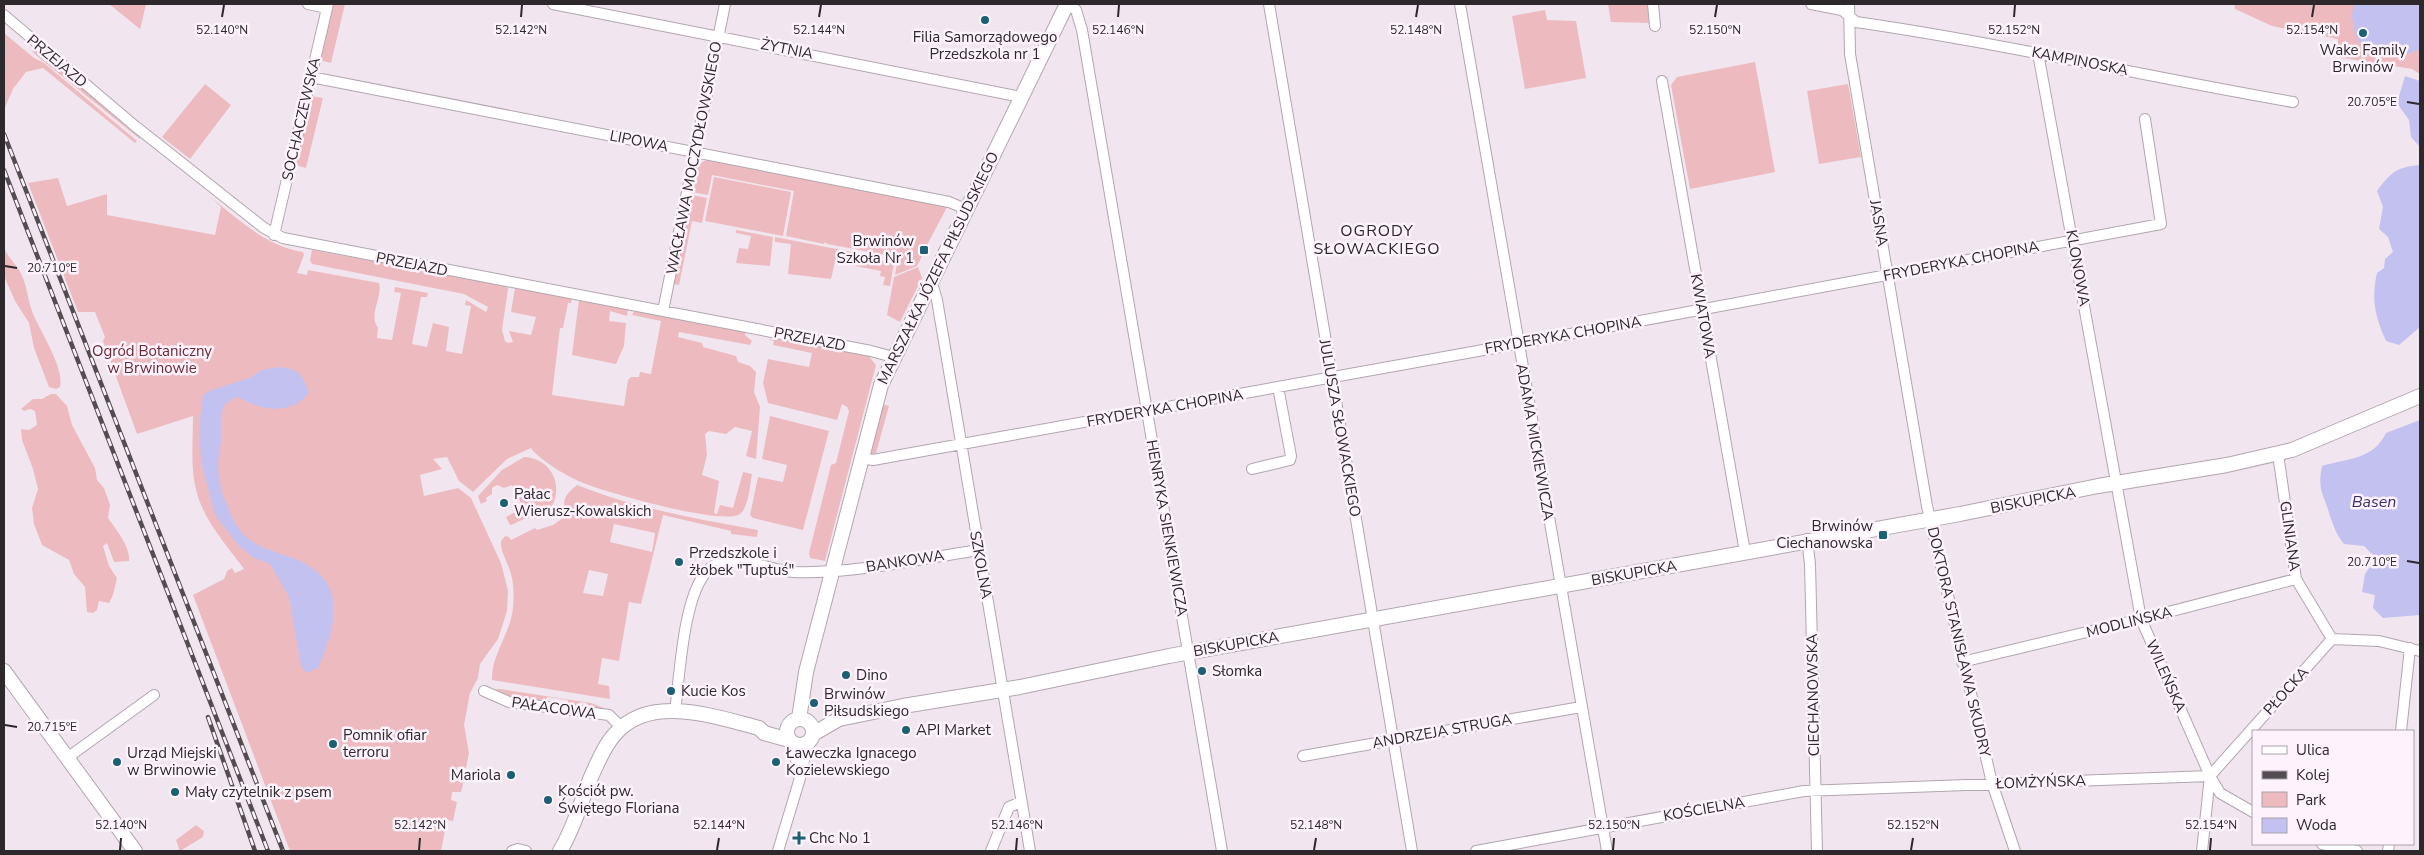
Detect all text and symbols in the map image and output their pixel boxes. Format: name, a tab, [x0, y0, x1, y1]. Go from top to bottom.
marker: Filia Samorządowego Przedszkola nr 1	[979, 14, 991, 26]
text: 52.140°N	[196, 22, 248, 38]
text: 52.142°N	[495, 22, 547, 38]
text: 52.144°N	[793, 22, 845, 38]
text: 52.146°N	[1092, 22, 1144, 38]
text: 52.148°N	[1390, 22, 1442, 38]
text: 52.150°N	[1689, 22, 1741, 38]
text: 52.152°N	[1988, 22, 2040, 38]
text: 52.154°N	[2286, 22, 2338, 38]
place label: Filia Samorządowego Przedszkola nr 1	[913, 27, 1057, 64]
marker: Wake Family Brwinów	[2357, 27, 2369, 39]
street label: PRZEJAZD	[23, 30, 91, 92]
street label: ŻYTNIA	[759, 34, 815, 64]
street label: WACŁAWA MOCZYDŁOWSKIEGO	[662, 40, 726, 276]
place label: Wake Family Brwinów	[2320, 40, 2407, 77]
street label: KAMPINOSKA	[2030, 42, 2130, 80]
street label: SOCHACZEWSKA	[277, 55, 325, 183]
text: 20.705°E	[2347, 94, 2397, 110]
street label: LIPOWA	[608, 126, 670, 156]
street label: MARSZAŁKA JÓZEFA PIŁSUDSKIEGO	[872, 148, 1003, 388]
street label: JASNA	[1865, 197, 1893, 248]
district label: OGRODY SŁOWACKIEGO	[1313, 220, 1441, 260]
street label: KLONOWA	[2061, 228, 2095, 308]
place label: Brwinów Szkoła Nr 1	[837, 231, 914, 268]
street label: FRYDERYKA CHOPINA	[1881, 236, 2041, 286]
marker: Brwinów Szkoła Nr 1	[918, 244, 930, 256]
street label: PRZEJAZD	[374, 247, 450, 281]
text: 20.710°E	[27, 260, 77, 276]
street label: KWIATOWA	[1686, 272, 1720, 360]
street label: FRYDERYKA CHOPINA	[1483, 311, 1643, 359]
street label: PRZEJAZD	[772, 322, 848, 356]
street label: JULIUSZA SŁOWACKIEGO	[1314, 337, 1365, 518]
park label: Ogród Botaniczny w Brwinowie	[92, 341, 212, 378]
street label: ADAMA MICKIEWICZA	[1511, 362, 1559, 522]
street label: FRYDERYKA CHOPINA	[1085, 384, 1245, 432]
street label: HENRYKA SIENKIEWICZA	[1142, 438, 1192, 618]
street label: BISKUPICKA	[1989, 482, 2078, 518]
place label: Pałac Wierusz-Kowalskich	[514, 484, 652, 521]
water label: Basen	[2352, 491, 2396, 513]
marker: Pałac Wierusz-Kowalskich	[498, 497, 510, 509]
street label: GLINIANA	[2275, 500, 2305, 572]
place label: Brwinów Ciechanowska	[1776, 516, 1873, 553]
street label: DOKTORA STANISŁAWA SKUDRY	[1923, 525, 1996, 760]
street label: SZKOLNA	[965, 529, 997, 601]
marker: Brwinów Ciechanowska	[1877, 529, 1889, 541]
place label: Przedszkole i żłobek "Tuptuś"	[689, 543, 794, 580]
street label: BANKOWA	[864, 545, 946, 577]
text: 20.710°E	[2347, 554, 2397, 570]
marker: Przedszkole i żłobek "Tuptuś"	[673, 556, 685, 568]
street label: BISKUPICKA	[1590, 556, 1678, 590]
street label: MODLIŃSKA	[2084, 602, 2174, 642]
street label: BISKUPICKA	[1192, 627, 1280, 661]
street label: CIECHANOWSKA	[1802, 633, 1824, 757]
street label: WILEŃSKA	[2141, 637, 2191, 716]
place label: Słomka	[1212, 661, 1262, 681]
street label: PŁOCKA	[2259, 662, 2313, 719]
place label: Dino	[856, 665, 887, 685]
marker: Słomka	[1196, 665, 1208, 677]
marker: Dino	[840, 669, 852, 681]
place label: Kucie Kos	[681, 681, 746, 701]
place label: Brwinów Piłsudskiego	[824, 684, 909, 721]
marker: Kucie Kos	[665, 685, 677, 697]
street label: PAŁACOWA	[510, 692, 598, 724]
marker: Brwinów Piłsudskiego	[808, 697, 820, 709]
street label: ANDRZEJA STRUGA	[1371, 709, 1513, 753]
text: 20.715°E	[27, 719, 77, 735]
place label: API Market	[916, 720, 992, 740]
marker: API Market	[900, 724, 912, 736]
place label: Pomnik ofiar terroru	[343, 725, 427, 762]
legend	[2252, 730, 2414, 845]
marker: Pomnik ofiar terroru	[327, 738, 339, 750]
text: Ulica	[2296, 740, 2330, 760]
place label: Urząd Miejski w Brwinowie	[127, 743, 217, 780]
place label: Ławeczka Ignacego Kozielewskiego	[785, 743, 917, 780]
marker: Urząd Miejski w Brwinowie	[111, 756, 123, 768]
marker: Ławeczka Ignacego Kozielewskiego	[770, 756, 782, 768]
place label: Mariola	[451, 765, 501, 785]
text: Kolej	[2296, 765, 2329, 785]
marker: Mariola	[505, 769, 517, 781]
street label: ŁOMŻYŃSKA	[1995, 770, 2086, 794]
place label: Kościół pw. Świętego Floriana	[558, 781, 680, 818]
place label: Mały czytelnik z psem	[185, 782, 332, 802]
marker: Mały czytelnik z psem	[169, 786, 181, 798]
text: Park	[2296, 790, 2326, 810]
street label: KOŚCIELNA	[1661, 791, 1746, 826]
marker: Kościół pw. Świętego Floriana	[542, 794, 554, 806]
text: Woda	[2296, 815, 2337, 835]
text: 52.140°N	[95, 817, 147, 833]
text: 52.142°N	[394, 817, 446, 833]
text: 52.144°N	[693, 817, 745, 833]
text: 52.146°N	[991, 817, 1043, 833]
text: 52.148°N	[1290, 817, 1342, 833]
text: 52.150°N	[1588, 817, 1640, 833]
text: 52.152°N	[1887, 817, 1939, 833]
text: 52.154°N	[2185, 817, 2237, 833]
place label: Chc No 1	[809, 828, 871, 848]
marker: Chc No 1	[793, 832, 805, 844]

